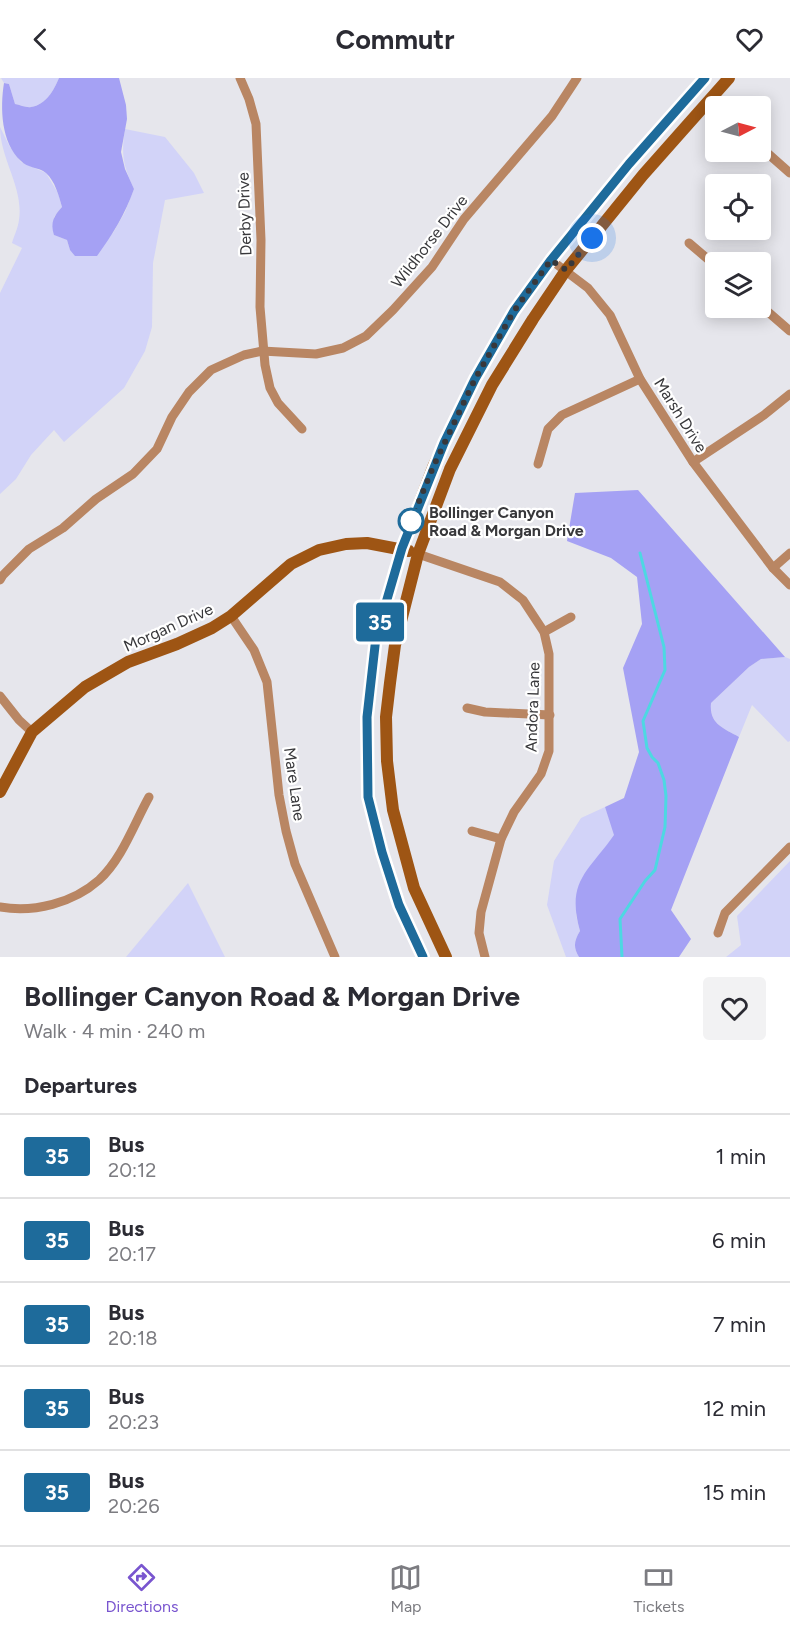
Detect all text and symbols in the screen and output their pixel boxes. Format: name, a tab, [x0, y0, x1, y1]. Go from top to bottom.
icon: back	[24, 23, 57, 56]
text: Commutr	[336, 23, 454, 56]
icon: heart	[733, 23, 766, 56]
north arrow	[705, 96, 771, 162]
map controls	[705, 96, 771, 318]
street label: Derby Drive	[234, 172, 255, 256]
button: locate	[705, 174, 771, 240]
street label: Wildhorse Drive	[387, 191, 472, 292]
your location	[577, 223, 607, 253]
button: layers	[705, 252, 771, 318]
street label: Marsh Drive	[650, 374, 711, 456]
place label: Bollinger Canyon Road & Morgan Drive	[429, 503, 584, 540]
marker: Bollinger Canyon Road & Morgan Drive	[398, 508, 424, 534]
street label: Morgan Drive	[121, 599, 216, 656]
line badge: 35	[353, 602, 407, 642]
text: 35	[368, 610, 392, 635]
street label: Andora Lane	[521, 661, 544, 752]
street label: Mare Lane	[280, 746, 309, 822]
button: heart	[703, 977, 766, 1040]
text: Bollinger Canyon Road & Morgan Drive	[24, 979, 520, 1013]
text: Walk · 4 min · 240 m	[24, 1019, 205, 1043]
text: Departures	[24, 1072, 137, 1099]
text: Bus	[108, 1131, 144, 1158]
text: 1 min	[715, 1143, 766, 1170]
text: 35	[45, 1144, 69, 1169]
text: 20:12	[108, 1158, 157, 1182]
text: Bus	[108, 1215, 144, 1242]
text: 6 min	[712, 1227, 766, 1254]
text: 35	[45, 1228, 69, 1253]
text: 20:17	[108, 1242, 156, 1266]
text: Bus	[108, 1299, 144, 1326]
text: 7 min	[713, 1311, 766, 1338]
text: 35	[45, 1312, 69, 1337]
text: 20:18	[108, 1326, 158, 1350]
text: Bus	[108, 1383, 144, 1410]
text: 12 min	[703, 1395, 766, 1422]
text: 35	[45, 1396, 69, 1421]
text: 20:23	[108, 1410, 159, 1434]
text: Bus	[108, 1467, 144, 1494]
text: 15 min	[703, 1479, 766, 1506]
text: 35	[45, 1480, 69, 1505]
text: 20:26	[108, 1494, 160, 1518]
tab: Directions	[106, 1561, 178, 1616]
tab: Map	[389, 1561, 422, 1616]
tab: Tickets	[633, 1561, 684, 1616]

